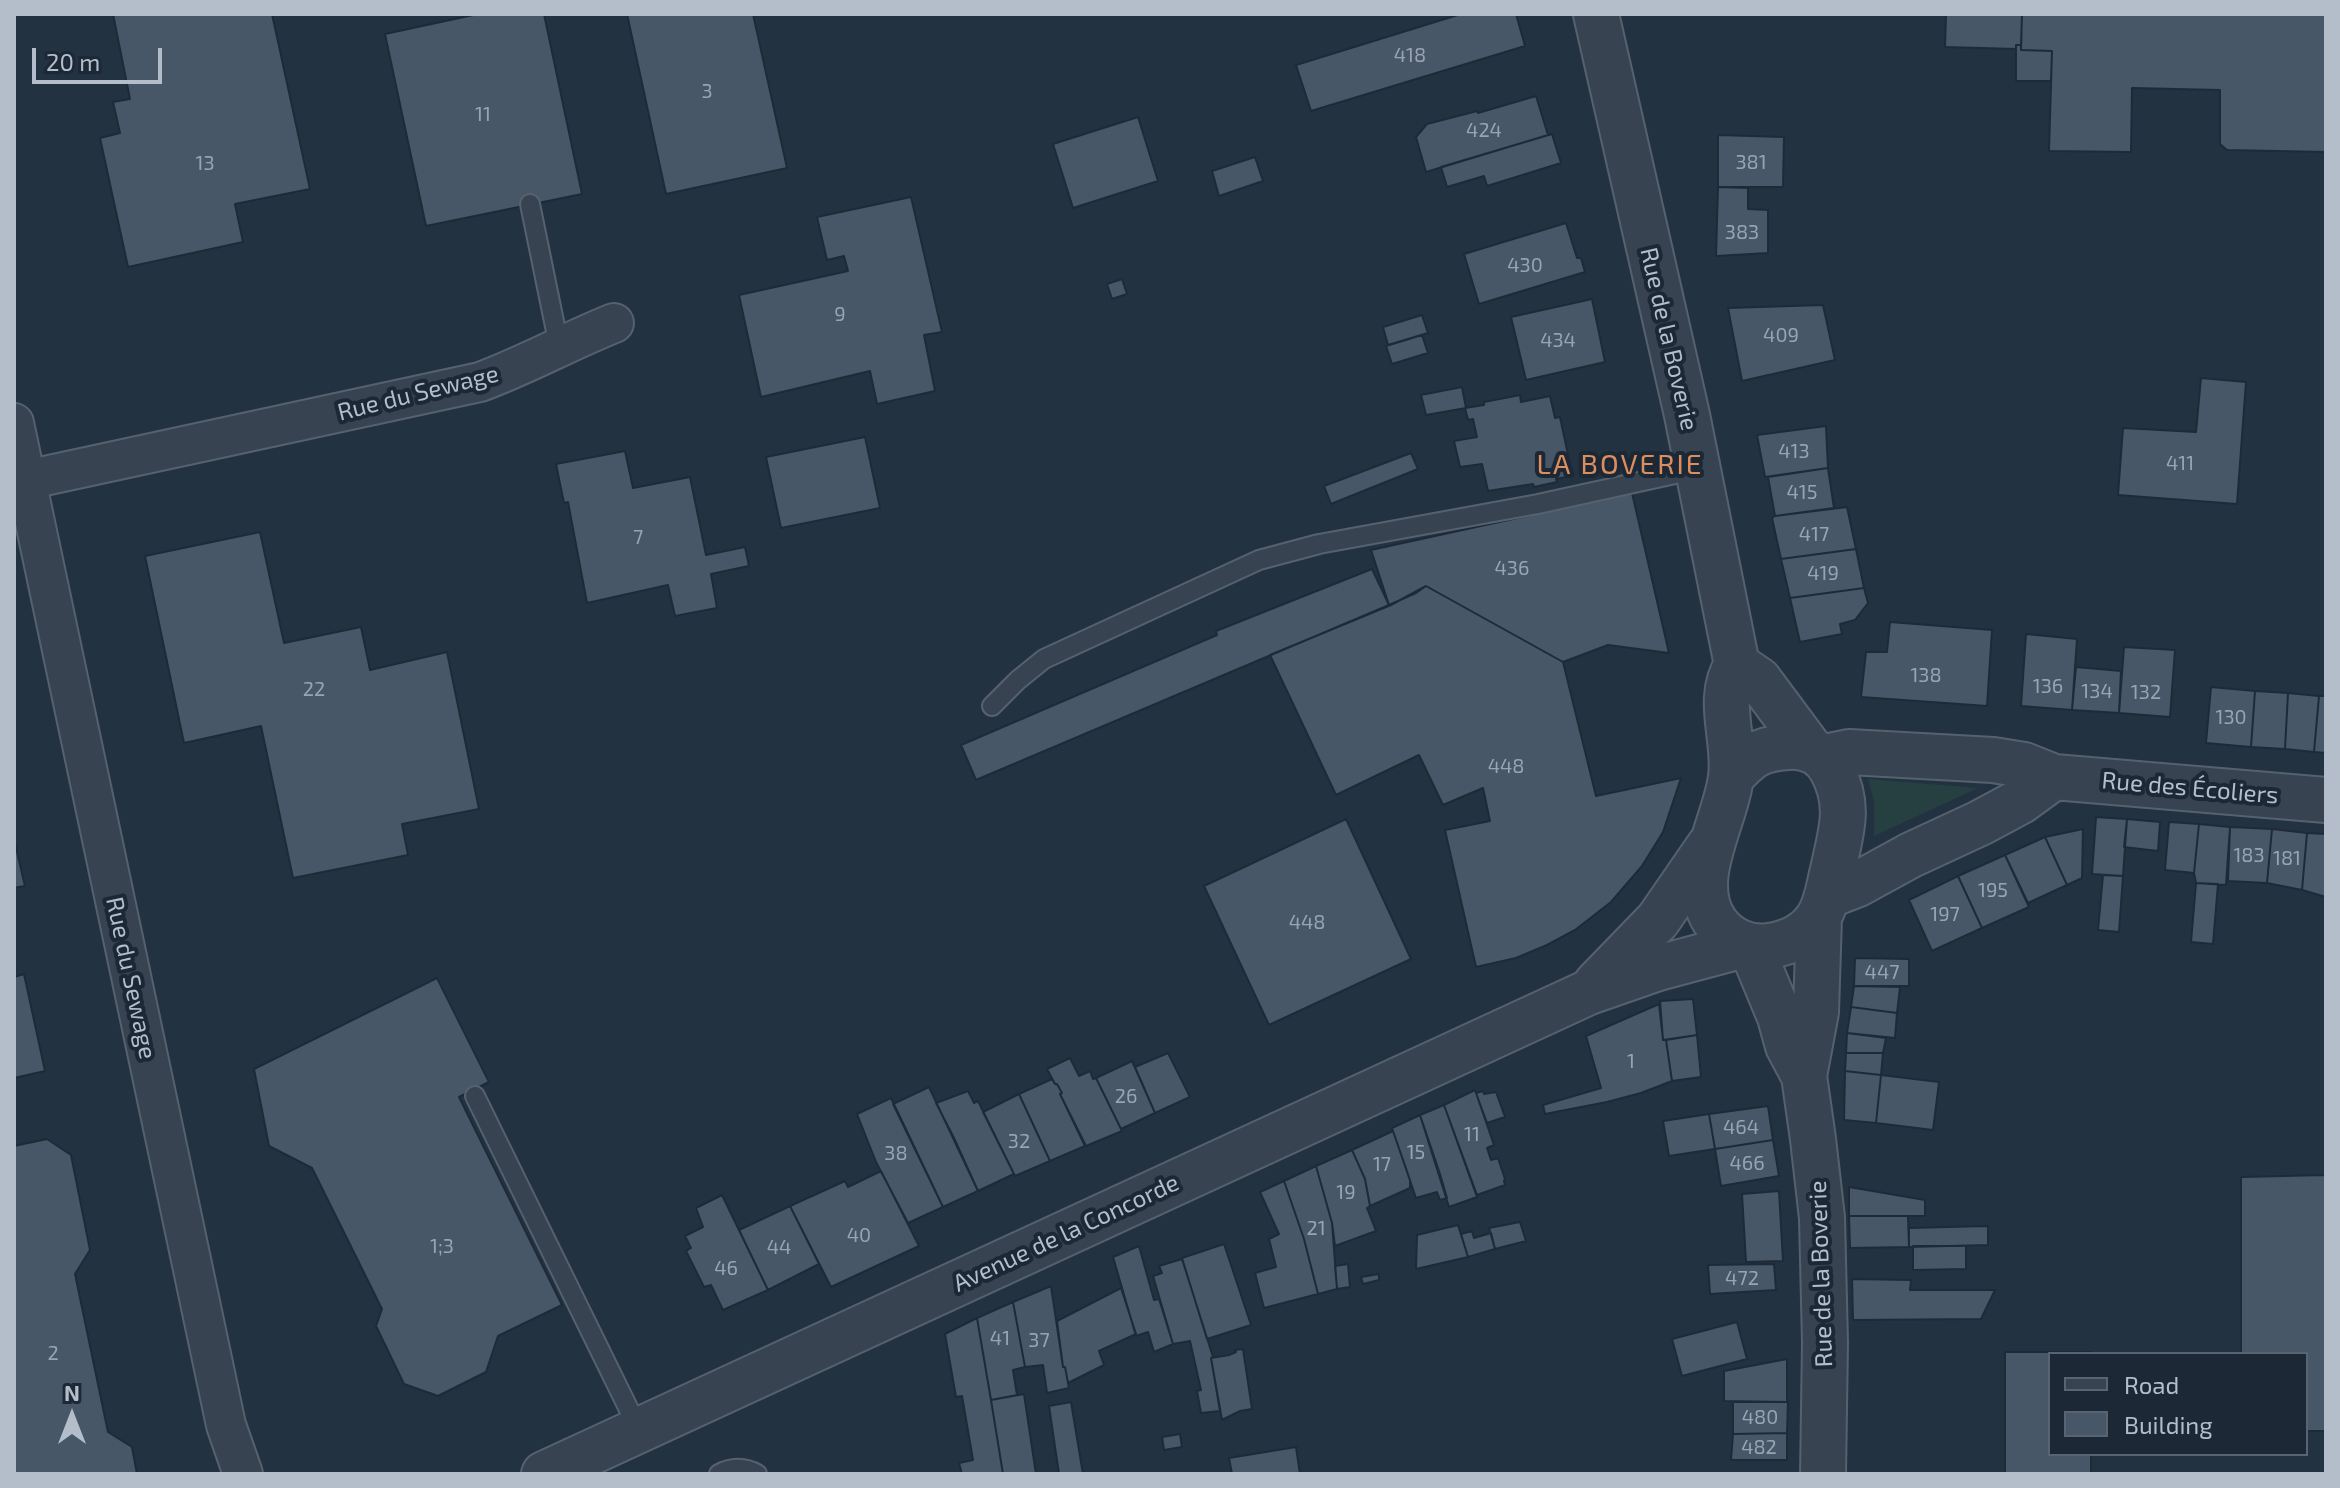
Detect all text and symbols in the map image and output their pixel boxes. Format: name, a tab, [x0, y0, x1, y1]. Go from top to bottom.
scale bar	[36, 32, 166, 82]
house number: 418	[1394, 43, 1426, 67]
text: 20 m	[46, 47, 100, 76]
house number: 3	[701, 79, 713, 103]
house number: 11	[475, 102, 491, 126]
house number: 424	[1466, 118, 1502, 142]
house number: 381	[1735, 150, 1767, 174]
house number: 13	[195, 151, 215, 175]
house number: 383	[1725, 220, 1759, 244]
street label: Rue de la Boverie	[1634, 245, 1704, 433]
house number: 430	[1507, 253, 1543, 277]
house number: 9	[834, 302, 846, 326]
house number: 409	[1763, 323, 1799, 347]
house number: 434	[1540, 328, 1576, 352]
street label: Rue du Sewage	[334, 359, 502, 427]
house number: 413	[1778, 439, 1810, 463]
district label: LA BOVERIE	[1537, 448, 1703, 482]
house number: 411	[2166, 451, 2194, 475]
house number: 415	[1787, 480, 1817, 504]
house number: 417	[1799, 522, 1829, 546]
house number: 7	[633, 525, 643, 549]
house number: 436	[1495, 556, 1529, 580]
house number: 419	[1807, 561, 1839, 585]
house number: 138	[1910, 663, 1942, 687]
house number: 136	[2033, 674, 2063, 698]
house number: 22	[303, 677, 325, 701]
house number: 134	[2081, 679, 2113, 703]
house number: 132	[2131, 680, 2161, 704]
house number: 130	[2215, 705, 2247, 729]
house number: 448	[1488, 754, 1524, 778]
street label: Rue des Écoliers	[2100, 766, 2280, 810]
house number: 183	[2233, 843, 2265, 867]
house number: 181	[2273, 846, 2301, 870]
house number: 195	[1978, 878, 2008, 902]
street label: Rue du Sewage	[100, 894, 162, 1062]
house number: 197	[1930, 902, 1960, 926]
house number: 448	[1289, 910, 1325, 934]
house number: 447	[1865, 960, 1899, 984]
house number: 1	[1627, 1049, 1635, 1073]
house number: 26	[1115, 1084, 1137, 1108]
house number: 464	[1723, 1115, 1759, 1139]
house number: 11	[1464, 1122, 1480, 1146]
house number: 32	[1008, 1129, 1030, 1153]
house number: 15	[1407, 1140, 1425, 1164]
house number: 38	[884, 1141, 908, 1165]
house number: 466	[1729, 1151, 1765, 1175]
house number: 17	[1373, 1152, 1391, 1176]
street label: Avenue de la Concorde	[948, 1168, 1184, 1298]
house number: 19	[1336, 1180, 1356, 1204]
street label: Rue de la Boverie	[1803, 1180, 1839, 1368]
house number: 21	[1306, 1216, 1326, 1240]
house number: 40	[847, 1223, 871, 1247]
house number: 1;3	[430, 1234, 454, 1258]
house number: 44	[767, 1235, 791, 1259]
house number: 46	[714, 1256, 738, 1280]
house number: 472	[1725, 1266, 1759, 1290]
house number: 41	[990, 1326, 1010, 1350]
house number: 37	[1028, 1328, 1050, 1352]
house number: 2	[47, 1341, 59, 1365]
legend	[2048, 1352, 2308, 1456]
text: Road	[2124, 1370, 2179, 1399]
north arrow	[32, 1376, 112, 1456]
text: N	[64, 1379, 80, 1405]
house number: 480	[1742, 1405, 1778, 1429]
text: Building	[2124, 1410, 2213, 1439]
house number: 482	[1741, 1435, 1777, 1459]

